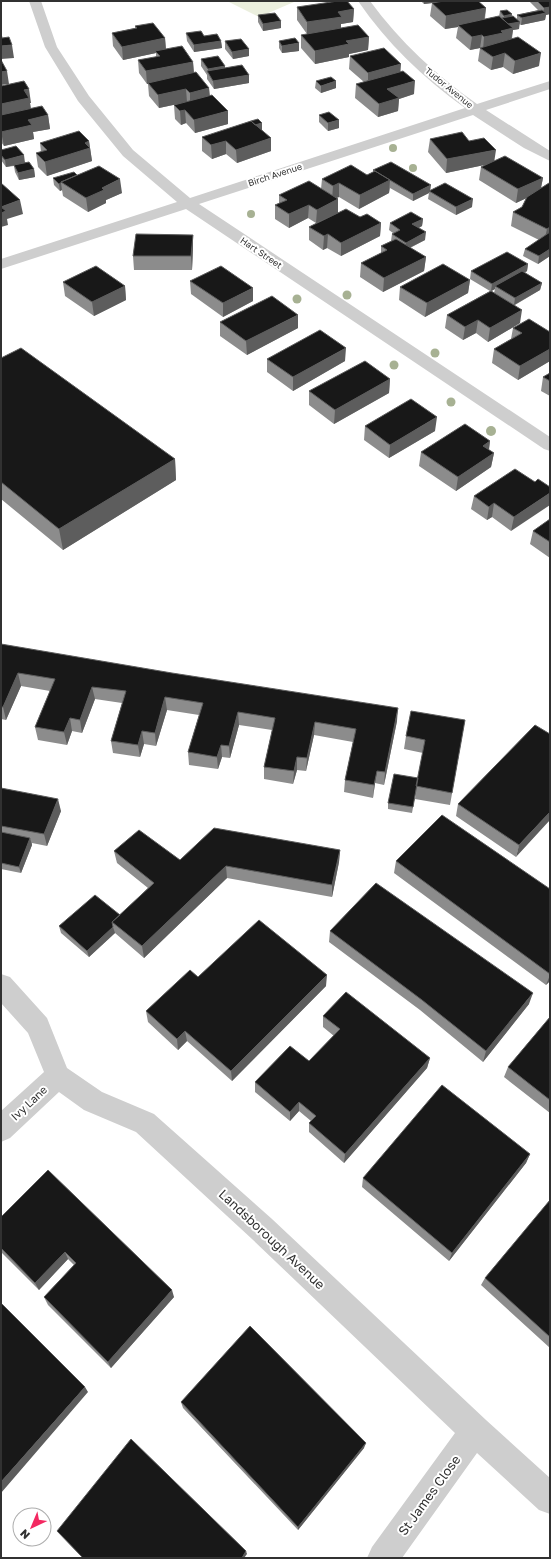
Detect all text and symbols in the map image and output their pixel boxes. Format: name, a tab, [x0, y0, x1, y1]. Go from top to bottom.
street label: Tudor Avenue	[423, 65, 476, 110]
street label: Birch Avenue	[246, 161, 303, 188]
street label: Hart Street	[238, 235, 285, 271]
street label: Ivy Lane	[8, 1083, 49, 1123]
street label: Landsborough Avenue	[216, 1186, 328, 1292]
street label: St James Close	[395, 1452, 463, 1538]
north arrow	[12, 1507, 52, 1547]
text: N	[17, 1527, 32, 1542]

